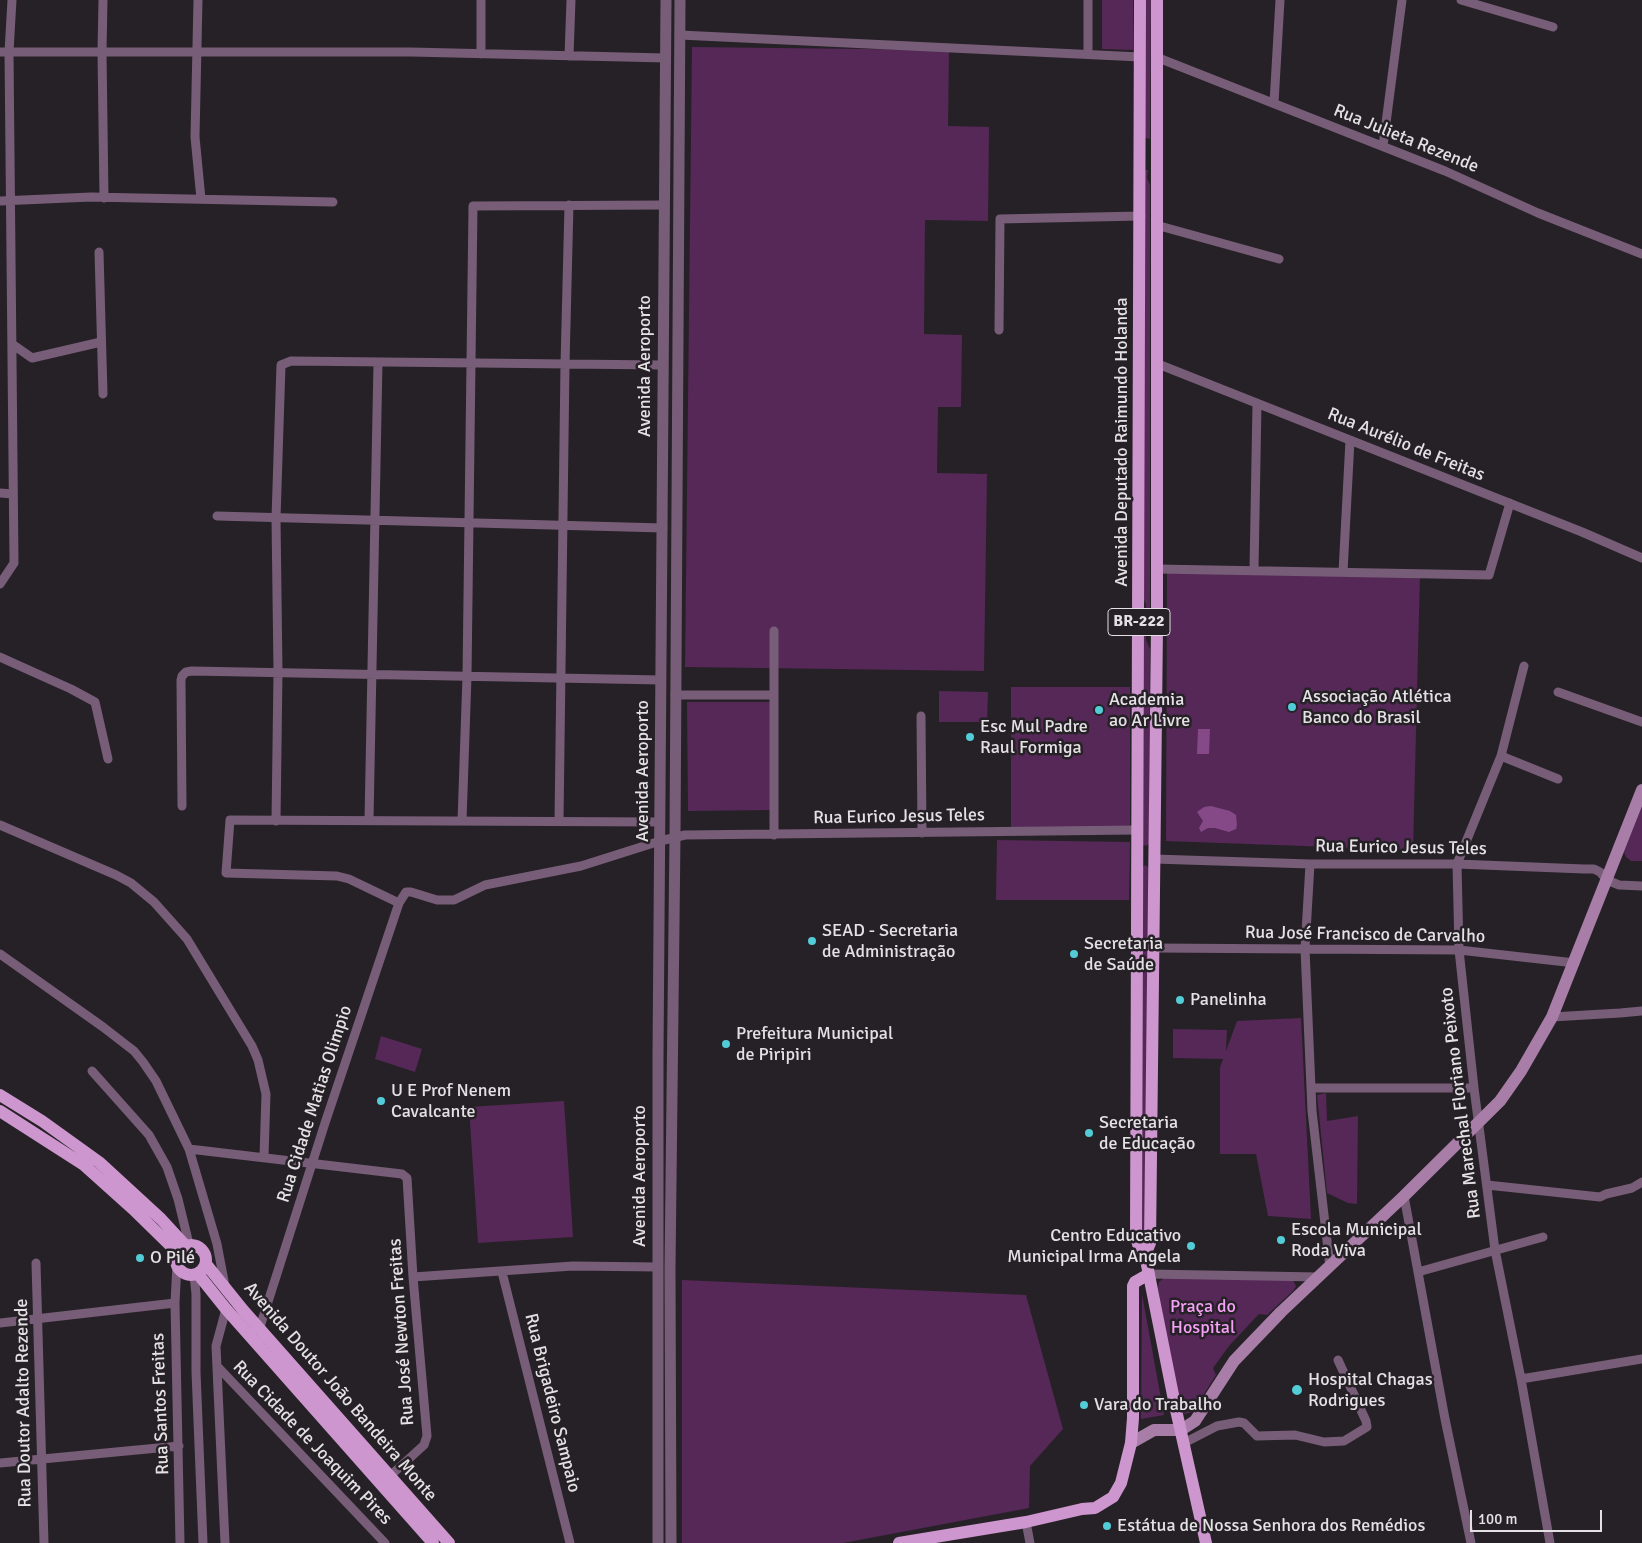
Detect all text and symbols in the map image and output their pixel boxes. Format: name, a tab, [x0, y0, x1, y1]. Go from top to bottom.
street label: Rua Julieta Rezende	[1330, 100, 1482, 178]
street label: Avenida Aeroporto	[634, 295, 656, 437]
street label: Avenida Deputado Raimundo Holanda	[1111, 297, 1133, 587]
street label: Rua Aurélio de Freitas	[1324, 404, 1488, 486]
road number: BR-222	[1108, 608, 1170, 636]
place label: Associação Atlética Banco do Brasil	[1302, 686, 1452, 729]
place label: Academia ao Ar Livre	[1109, 689, 1190, 732]
street label: Avenida Aeroporto	[632, 700, 654, 842]
marker: Associação Atlética Banco do Brasil	[1286, 701, 1298, 713]
marker: Academia ao Ar Livre	[1093, 704, 1105, 716]
place label: Esc Mul Padre Raul Formiga	[980, 716, 1088, 759]
marker: Esc Mul Padre Raul Formiga	[964, 731, 976, 743]
street label: Rua Eurico Jesus Teles	[813, 805, 985, 829]
street label: Rua Eurico Jesus Teles	[1315, 836, 1487, 860]
place label: SEAD - Secretaria de Administração	[822, 920, 958, 962]
street label: Rua José Francisco de Carvalho	[1245, 922, 1485, 948]
place label: Secretaria de Saúde	[1084, 933, 1163, 976]
marker: SEAD - Secretaria de Administração	[806, 935, 818, 947]
marker: Secretaria de Saúde	[1068, 948, 1080, 960]
street label: Rua Marechal Floriano Peixoto	[1436, 986, 1486, 1220]
place label: Panelinha	[1190, 989, 1267, 1011]
marker: Panelinha	[1174, 994, 1186, 1006]
street label: Rua Cidade Matias Olimpio	[273, 1003, 357, 1205]
place label: Prefeitura Municipal de Piripiri	[736, 1023, 893, 1066]
marker: Prefeitura Municipal de Piripiri	[720, 1038, 732, 1050]
place label: U E Prof Nenem Cavalcante	[391, 1080, 511, 1122]
marker: U E Prof Nenem Cavalcante	[375, 1095, 387, 1107]
street label: Avenida Aeroporto	[629, 1105, 651, 1247]
place label: Secretaria de Educação	[1099, 1112, 1195, 1154]
marker: Secretaria de Educação	[1083, 1127, 1095, 1139]
place label: Escola Municipal Roda Viva	[1291, 1219, 1422, 1262]
place label: Centro Educativo Municipal Irma Angela	[1007, 1225, 1181, 1268]
marker: Escola Municipal Roda Viva	[1275, 1234, 1287, 1246]
street label: Rua José Newton Freitas	[385, 1238, 419, 1426]
marker: Centro Educativo Municipal Irma Angela	[1185, 1240, 1197, 1252]
place label: O Pilé	[150, 1247, 195, 1269]
marker: O Pilé	[134, 1252, 146, 1264]
street label: Avenida Doutor João Bandeira Monte	[239, 1278, 441, 1506]
park label: Praça do Hospital	[1170, 1296, 1236, 1338]
street label: Rua Doutor Adalto Rezende	[11, 1298, 37, 1508]
street label: Rua Brigadeiro Sampaio	[519, 1311, 585, 1495]
street label: Rua Santos Freitas	[148, 1333, 174, 1475]
street label: Rua Cidade de Joaquim Pires	[228, 1356, 396, 1530]
place label: Hospital Chagas Rodrigues	[1308, 1369, 1433, 1412]
marker: Hospital Chagas Rodrigues	[1290, 1383, 1304, 1397]
place label: Vara do Trabalho	[1094, 1394, 1222, 1416]
marker: Vara do Trabalho	[1078, 1399, 1090, 1411]
scale bar	[1472, 1500, 1604, 1532]
text: 100 m	[1478, 1510, 1518, 1528]
place label: Estátua de Nossa Senhora dos Remédios	[1117, 1515, 1425, 1537]
marker: Estátua de Nossa Senhora dos Remédios	[1101, 1520, 1113, 1532]

